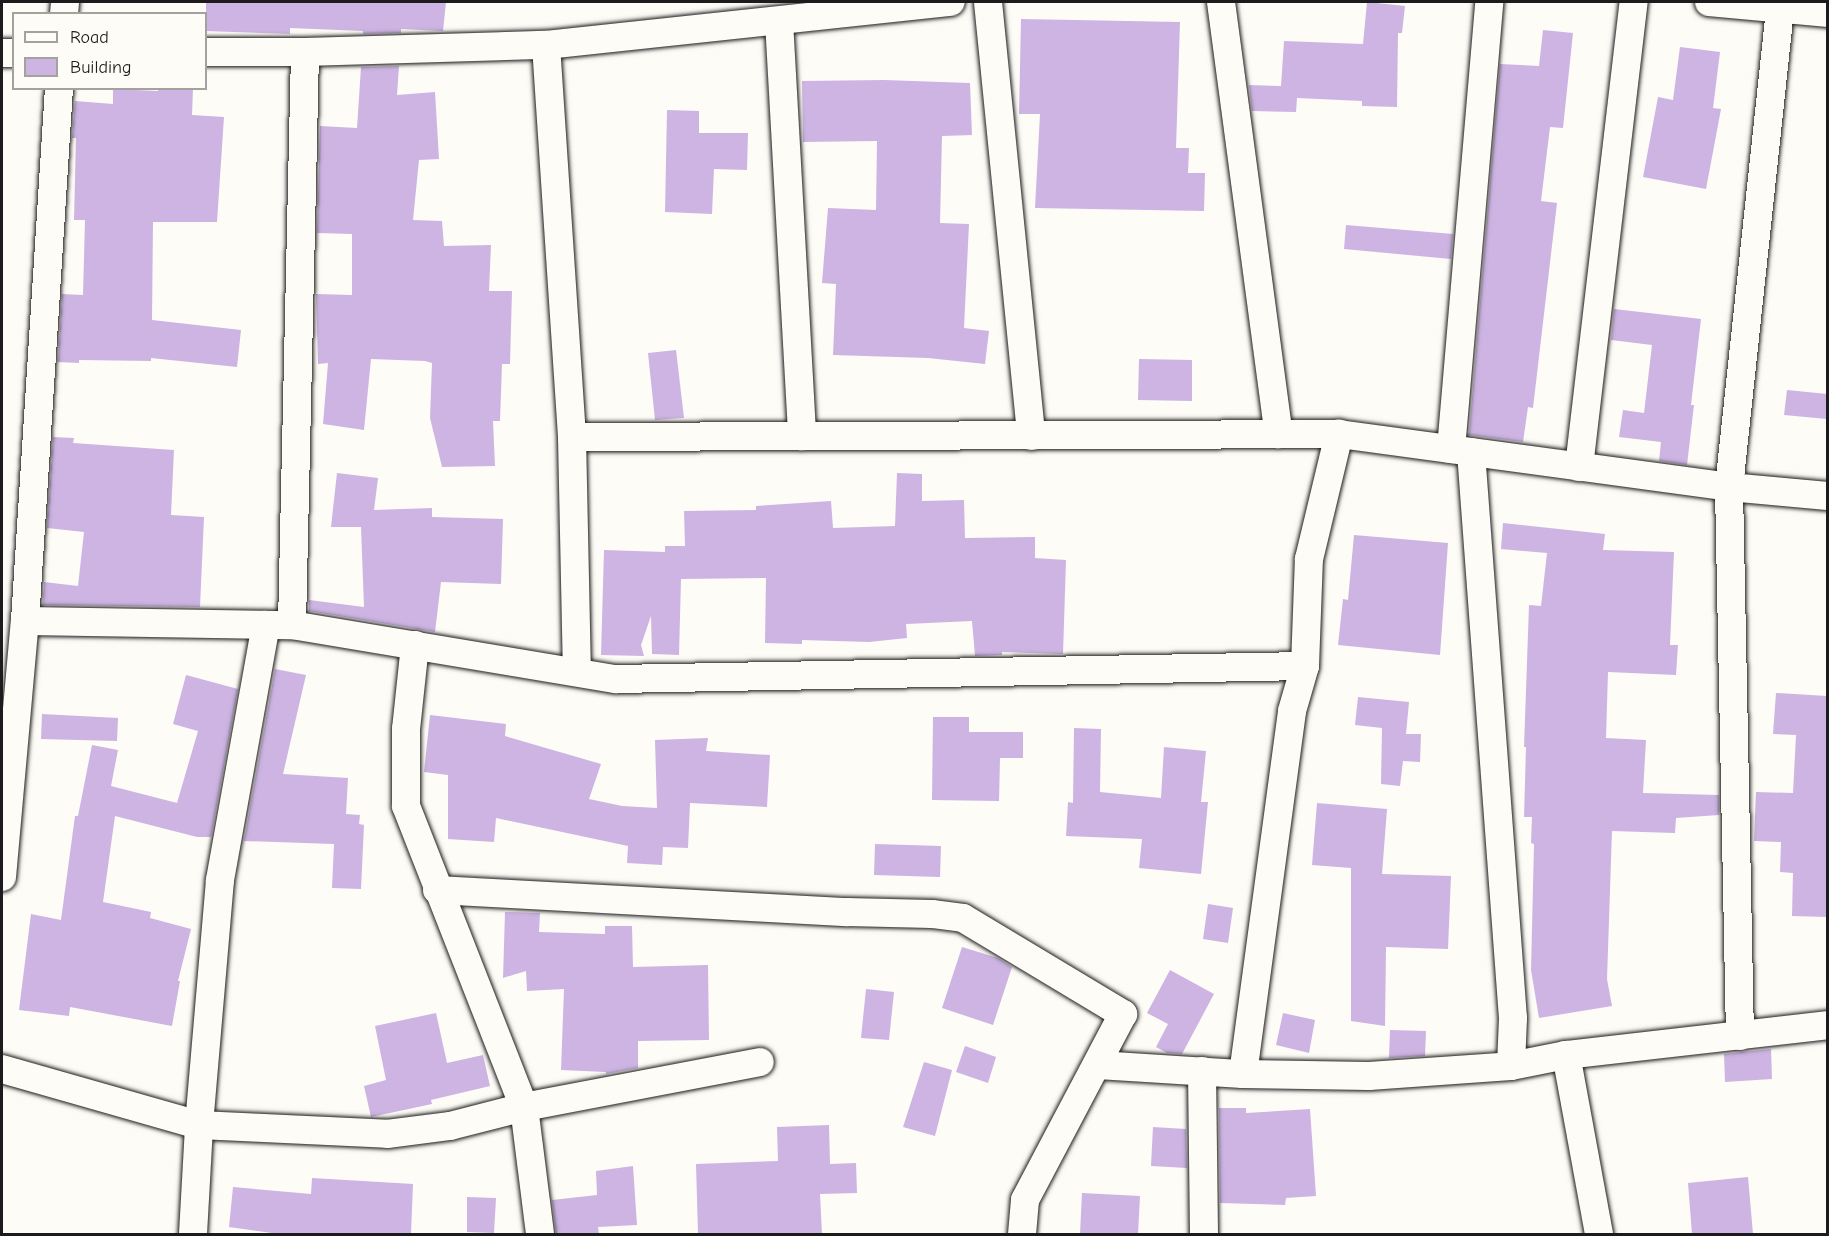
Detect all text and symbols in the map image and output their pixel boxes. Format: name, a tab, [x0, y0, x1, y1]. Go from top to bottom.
legend	[12, 12, 207, 90]
text: Road	[70, 27, 109, 48]
text: Building	[70, 57, 132, 78]

